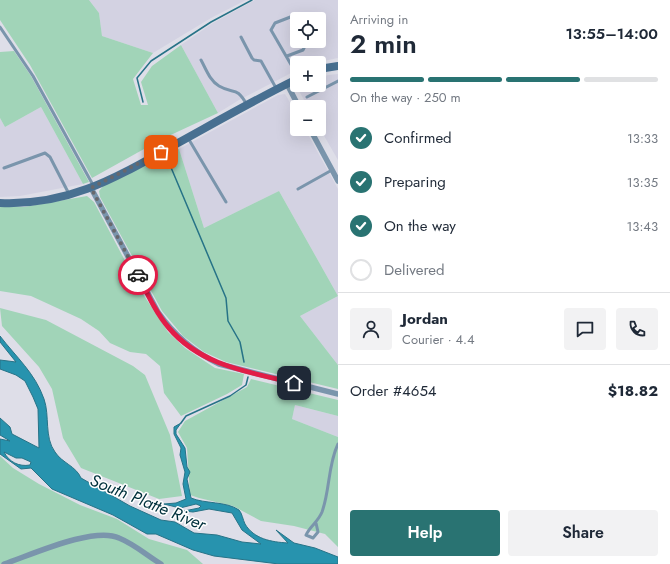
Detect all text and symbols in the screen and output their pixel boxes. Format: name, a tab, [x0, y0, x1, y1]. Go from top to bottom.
text: Arriving in	[350, 10, 408, 29]
map controls	[290, 12, 326, 136]
button: locate	[290, 12, 326, 48]
text: 13:55–14:00	[565, 23, 658, 45]
text: 2 min	[350, 25, 417, 63]
button: +	[290, 56, 326, 92]
text: On the way · 250 m	[350, 88, 461, 107]
button: −	[290, 100, 326, 136]
icon: check	[350, 127, 372, 149]
text: Confirmed	[384, 127, 452, 149]
text: 13:33	[627, 129, 658, 148]
pin	[144, 135, 178, 169]
icon: bag	[150, 141, 172, 163]
icon: check	[350, 171, 372, 193]
text: Preparing	[384, 171, 446, 193]
text: 13:35	[627, 173, 658, 192]
icon: check	[350, 215, 372, 237]
text: On the way	[384, 215, 456, 237]
text: 13:43	[626, 217, 658, 236]
courier	[118, 255, 158, 295]
text: Delivered	[384, 259, 445, 281]
icon: car	[127, 264, 149, 286]
button: person	[350, 308, 392, 350]
text: Jordan	[402, 308, 448, 330]
button: chat	[564, 308, 606, 350]
button: phone	[616, 308, 658, 350]
text: Courier · 4.4	[402, 330, 475, 349]
pin	[277, 366, 311, 400]
icon: home	[283, 372, 305, 394]
text: Order #4654	[350, 380, 437, 402]
text: $18.82	[608, 380, 658, 402]
water label: South Platte River	[87, 468, 211, 537]
button: Help	[350, 510, 500, 556]
button: Share	[508, 510, 658, 556]

